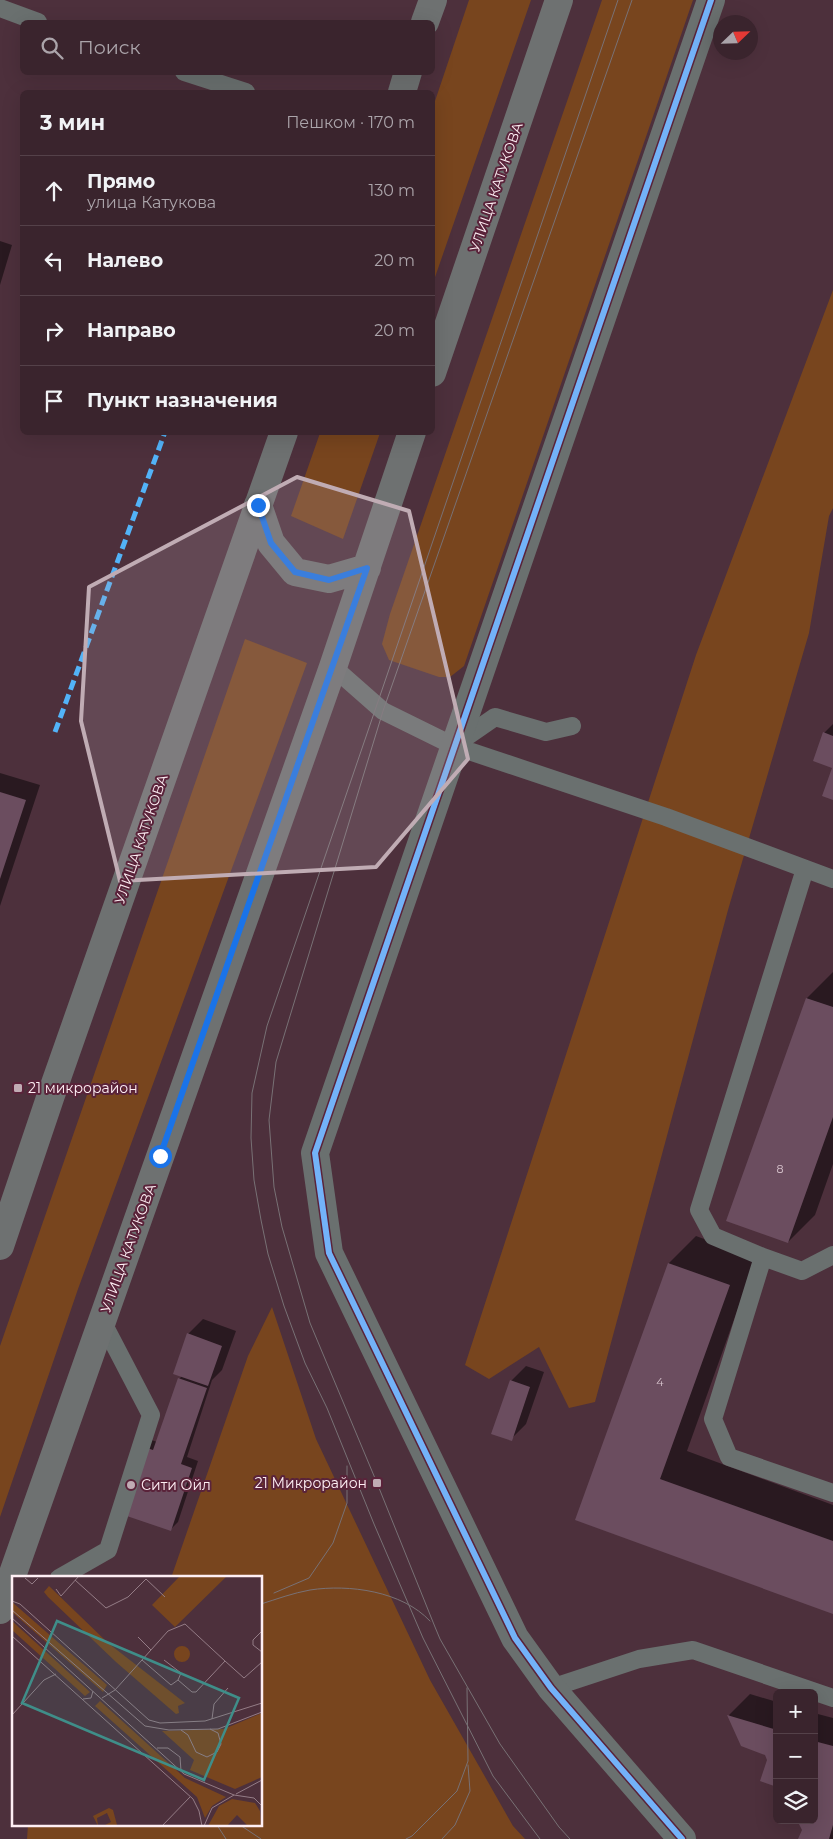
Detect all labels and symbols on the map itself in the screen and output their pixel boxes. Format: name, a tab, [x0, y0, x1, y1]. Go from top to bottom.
north arrow	[713, 15, 758, 60]
street label: УЛИЦА КАТУКОВА	[465, 119, 527, 254]
route end	[247, 494, 270, 517]
street label: УЛИЦА КАТУКОВА	[110, 771, 172, 906]
place label: 21 микрорайон	[28, 1079, 138, 1097]
marker: 21 микрорайон	[12, 1082, 24, 1094]
route start	[149, 1145, 172, 1168]
house number: 8	[776, 1162, 784, 1176]
street label: УЛИЦА КАТУКОВА	[96, 1180, 160, 1315]
house number: 4	[656, 1375, 664, 1389]
place label: 21 Микрорайон	[255, 1474, 367, 1492]
place label: Сити Ойл	[141, 1476, 211, 1494]
marker: 21 Микрорайон	[371, 1477, 383, 1489]
marker: Сити Ойл	[125, 1479, 137, 1491]
inset map	[12, 1576, 262, 1826]

